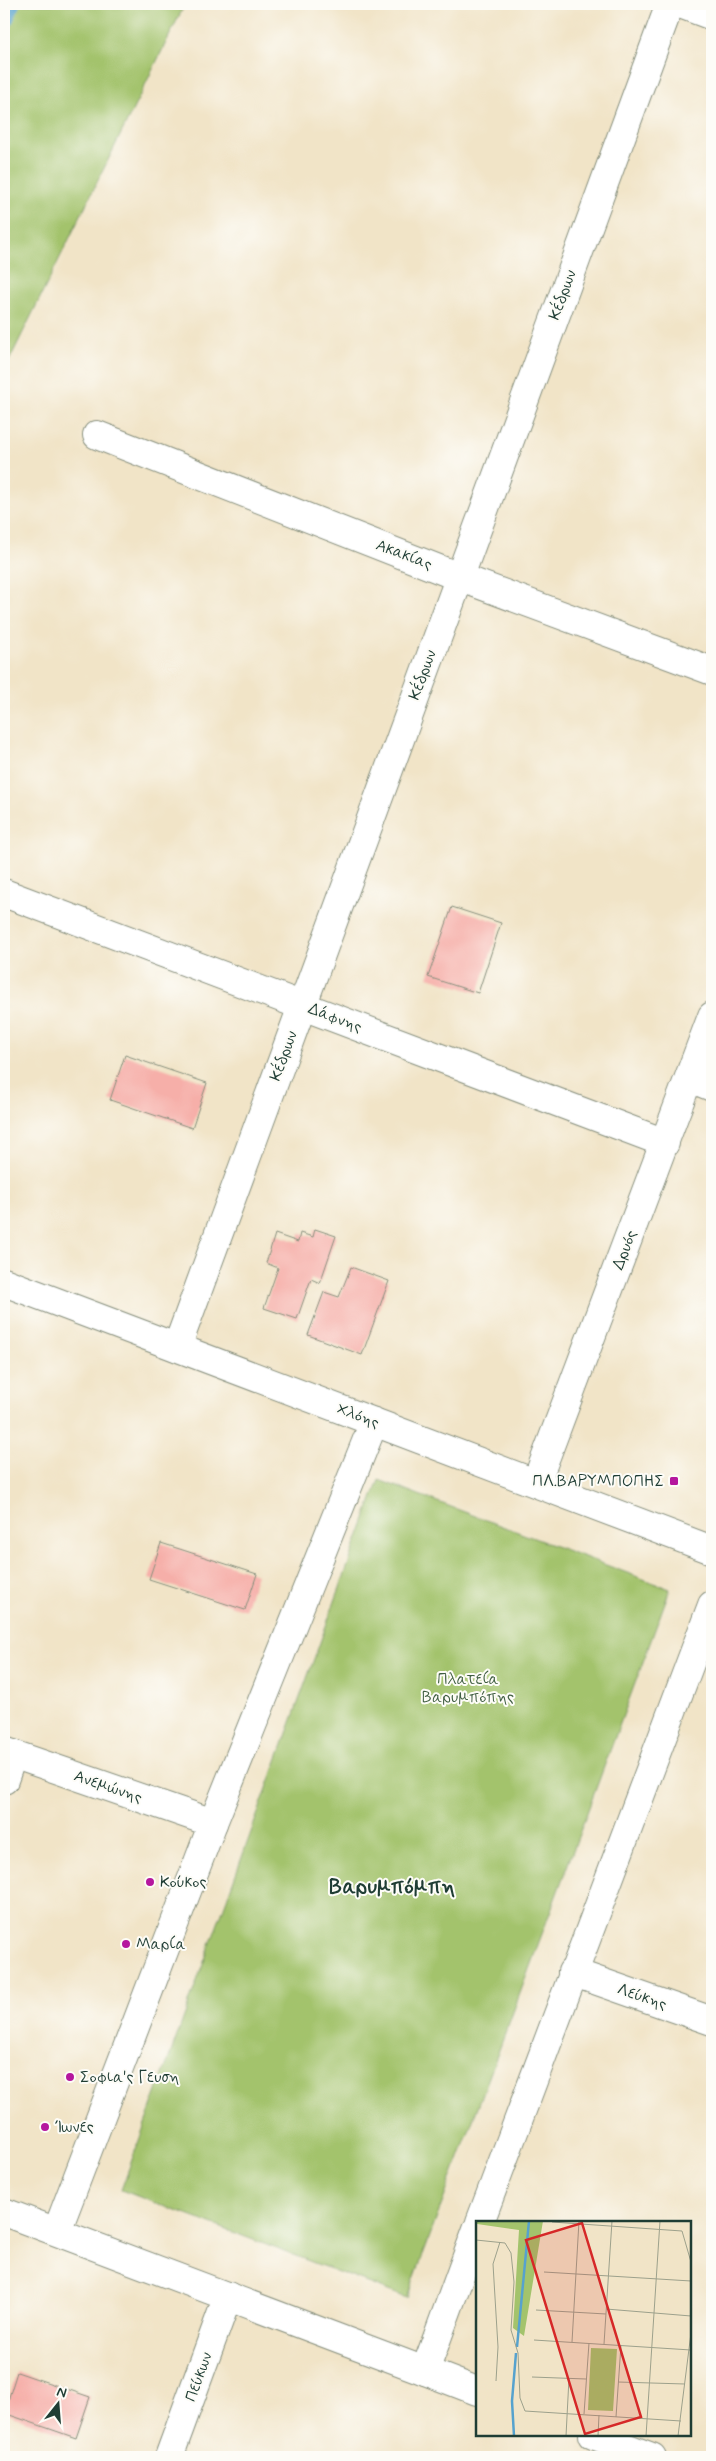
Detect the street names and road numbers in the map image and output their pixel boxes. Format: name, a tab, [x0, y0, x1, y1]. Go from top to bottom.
street label: Κέδρων	[543, 267, 582, 323]
street label: Ακακίας	[373, 535, 435, 575]
street label: Κέδρων	[403, 647, 442, 703]
street label: Δάφνης	[305, 998, 365, 1038]
street label: Κέδρων	[264, 1028, 303, 1084]
street label: Δρυός	[608, 1227, 642, 1273]
street label: Χλόης	[334, 1398, 382, 1434]
street label: Ανεμώνης	[71, 1766, 145, 1808]
street label: Λεύκης	[614, 1979, 670, 2015]
street label: Πεύκων	[180, 2349, 218, 2405]

